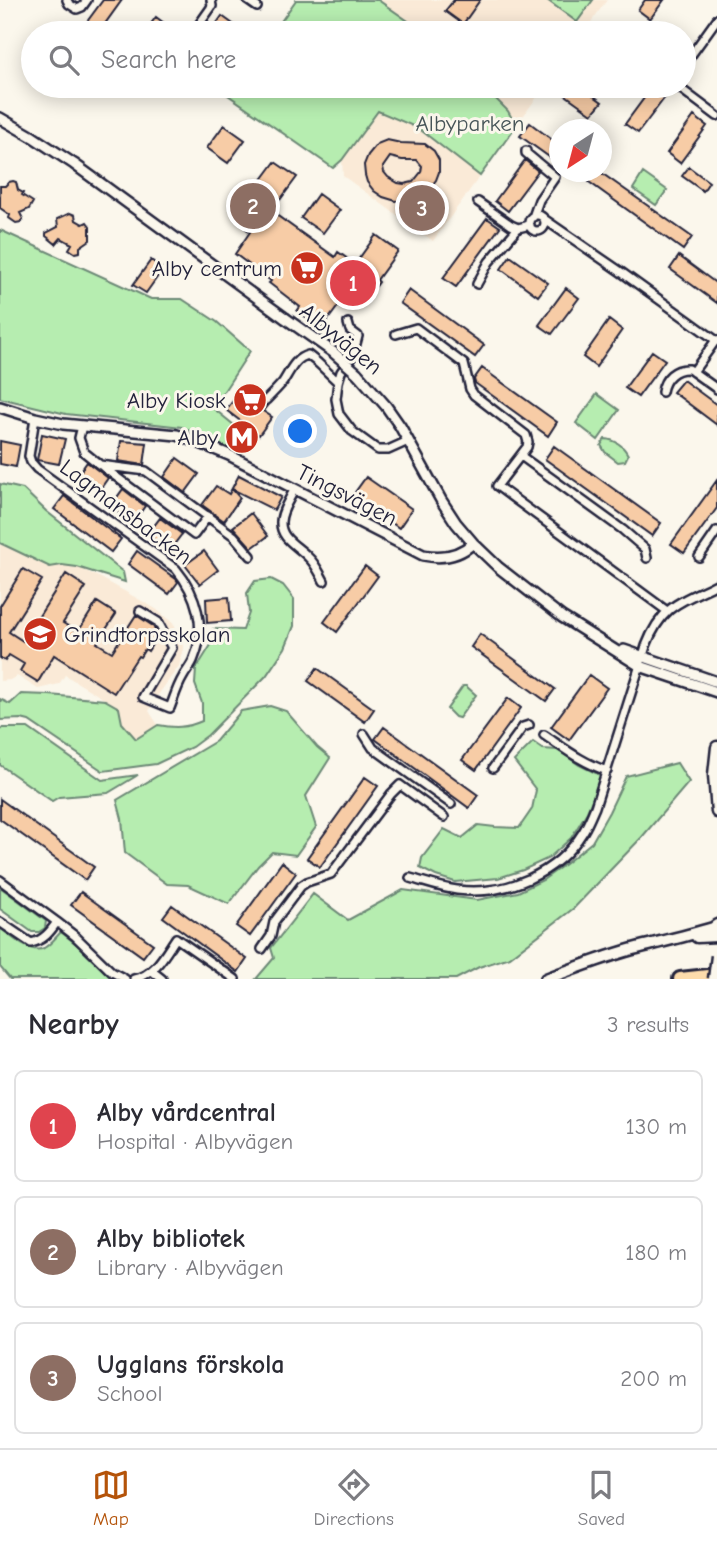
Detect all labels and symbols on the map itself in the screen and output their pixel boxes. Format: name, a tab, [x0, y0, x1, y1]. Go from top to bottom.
park label: Albyparken	[416, 110, 524, 137]
north arrow	[549, 119, 612, 182]
pin: 2	[230, 180, 276, 232]
pin: 3	[399, 182, 445, 234]
supermarket icon: Alby centrum	[288, 249, 326, 287]
place label: Alby centrum	[152, 255, 282, 282]
pin: 1	[330, 257, 376, 309]
street label: Albyvägen	[294, 298, 388, 380]
supermarket icon: Alby Kiosk	[231, 381, 269, 419]
place label: Alby Kiosk	[127, 387, 226, 414]
your location	[283, 414, 317, 448]
metro station icon: Alby	[223, 418, 261, 456]
place label: Alby	[177, 424, 219, 451]
street label: Lagmansbacken	[55, 454, 197, 570]
street label: Tingsvägen	[292, 458, 402, 532]
school or university icon: Grindtorpsskolan	[21, 615, 59, 653]
place label: Grindtorpsskolan	[64, 621, 231, 648]

